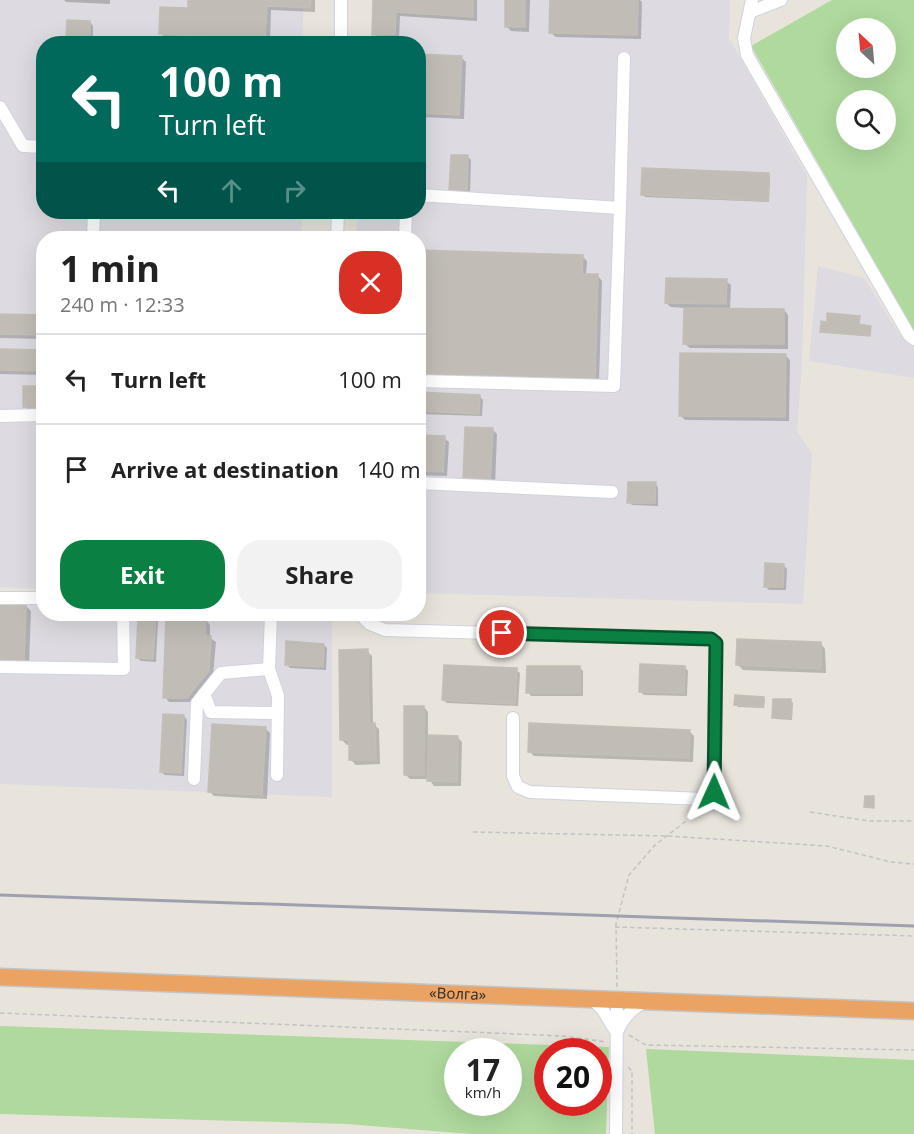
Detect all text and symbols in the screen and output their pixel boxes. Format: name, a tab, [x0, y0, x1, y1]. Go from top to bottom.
north arrow	[836, 18, 896, 78]
map controls	[836, 18, 896, 150]
text: 100 m	[159, 52, 283, 109]
icon: left	[60, 60, 138, 138]
button: search	[836, 90, 896, 150]
text: Turn left	[159, 106, 266, 143]
icon: left	[152, 174, 185, 207]
icon: ahead	[215, 174, 248, 207]
icon: right	[278, 174, 311, 207]
text: 1 min	[60, 244, 160, 293]
button: close	[339, 251, 402, 314]
text: 240 m · 12:33	[60, 291, 185, 318]
icon: left	[60, 363, 93, 396]
text: Turn left	[111, 364, 206, 394]
text: 100 m	[338, 364, 402, 394]
icon: arrive	[60, 453, 93, 486]
text: Arrive at destination	[111, 454, 339, 484]
text: 140 m	[357, 454, 421, 484]
button: Exit	[60, 540, 225, 609]
button: Share	[237, 540, 402, 609]
pin	[476, 607, 527, 658]
icon: arrive	[485, 616, 518, 649]
position arrow	[682, 760, 746, 824]
street label: «Волга»	[429, 982, 487, 1004]
speed limit sign: 20	[534, 1038, 612, 1116]
text: 17	[466, 1049, 500, 1090]
text: km/h	[465, 1082, 501, 1102]

